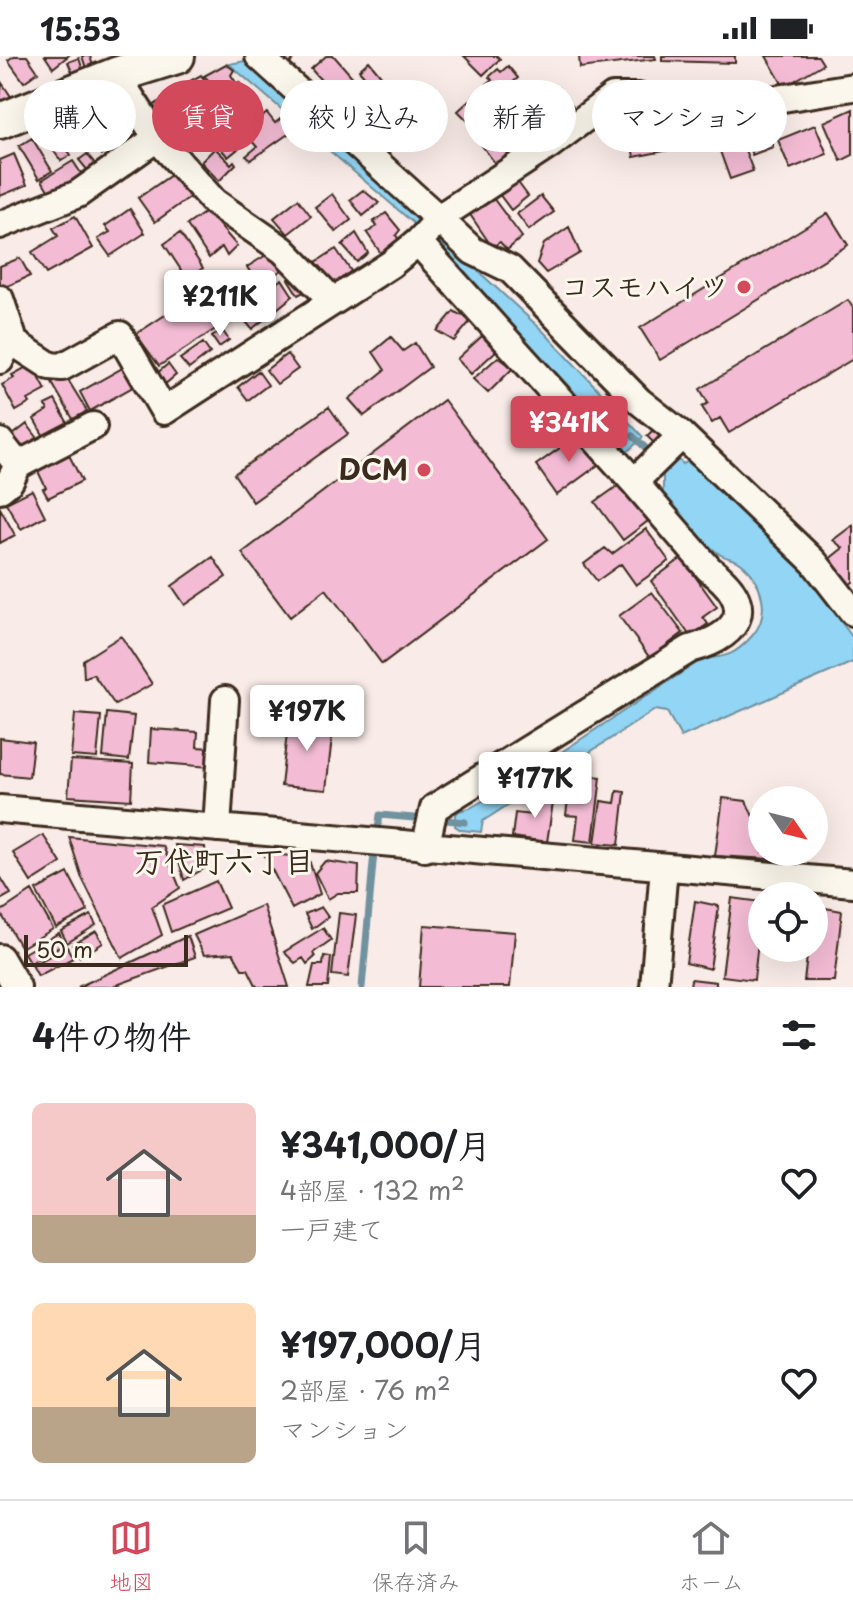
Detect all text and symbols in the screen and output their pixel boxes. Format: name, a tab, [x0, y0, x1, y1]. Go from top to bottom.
text: 15:53	[40, 6, 121, 51]
chip: 購入	[24, 80, 136, 152]
chip: 賃貸	[152, 80, 264, 152]
chip: 絞り込み	[280, 80, 448, 152]
chip: 新着	[464, 80, 576, 152]
chip: マンション	[592, 80, 787, 152]
place label: コスモハイツ	[561, 264, 728, 307]
pin: ¥211K	[164, 270, 276, 338]
text: ¥211K	[182, 276, 258, 315]
marker: コスモハイツ	[735, 278, 753, 296]
pin: ¥341K	[513, 396, 625, 464]
text: ¥341K	[529, 402, 609, 441]
place label: DCM	[339, 447, 408, 490]
marker: DCM	[415, 461, 433, 479]
pin: ¥197K	[251, 685, 363, 753]
text: ¥197K	[268, 691, 346, 730]
pin: ¥177K	[479, 752, 591, 820]
text: ¥177K	[497, 758, 573, 797]
north arrow	[748, 786, 828, 866]
map controls	[748, 786, 828, 962]
district label: 万代町六丁目	[134, 837, 314, 882]
button: locate	[748, 882, 828, 962]
scale bar	[24, 931, 188, 967]
text: 50 m	[36, 932, 93, 965]
text: 4件の物件	[32, 1009, 191, 1061]
icon: filters	[777, 1013, 821, 1057]
text: ¥341,000/月	[280, 1118, 491, 1170]
icon: home	[96, 1135, 192, 1231]
icon: heart	[777, 1161, 821, 1205]
text: 4部屋 · 132 m²	[280, 1170, 465, 1209]
text: 一戸建て	[280, 1209, 384, 1248]
text: ¥197,000/月	[280, 1318, 487, 1370]
icon: home	[96, 1335, 192, 1431]
icon: heart	[777, 1361, 821, 1405]
text: 2部屋 · 76 m²	[280, 1370, 451, 1409]
text: マンション	[280, 1409, 409, 1448]
tab: 地図	[109, 1516, 153, 1597]
tab: 保存済み	[372, 1516, 460, 1597]
tab: ホーム	[679, 1516, 744, 1597]

